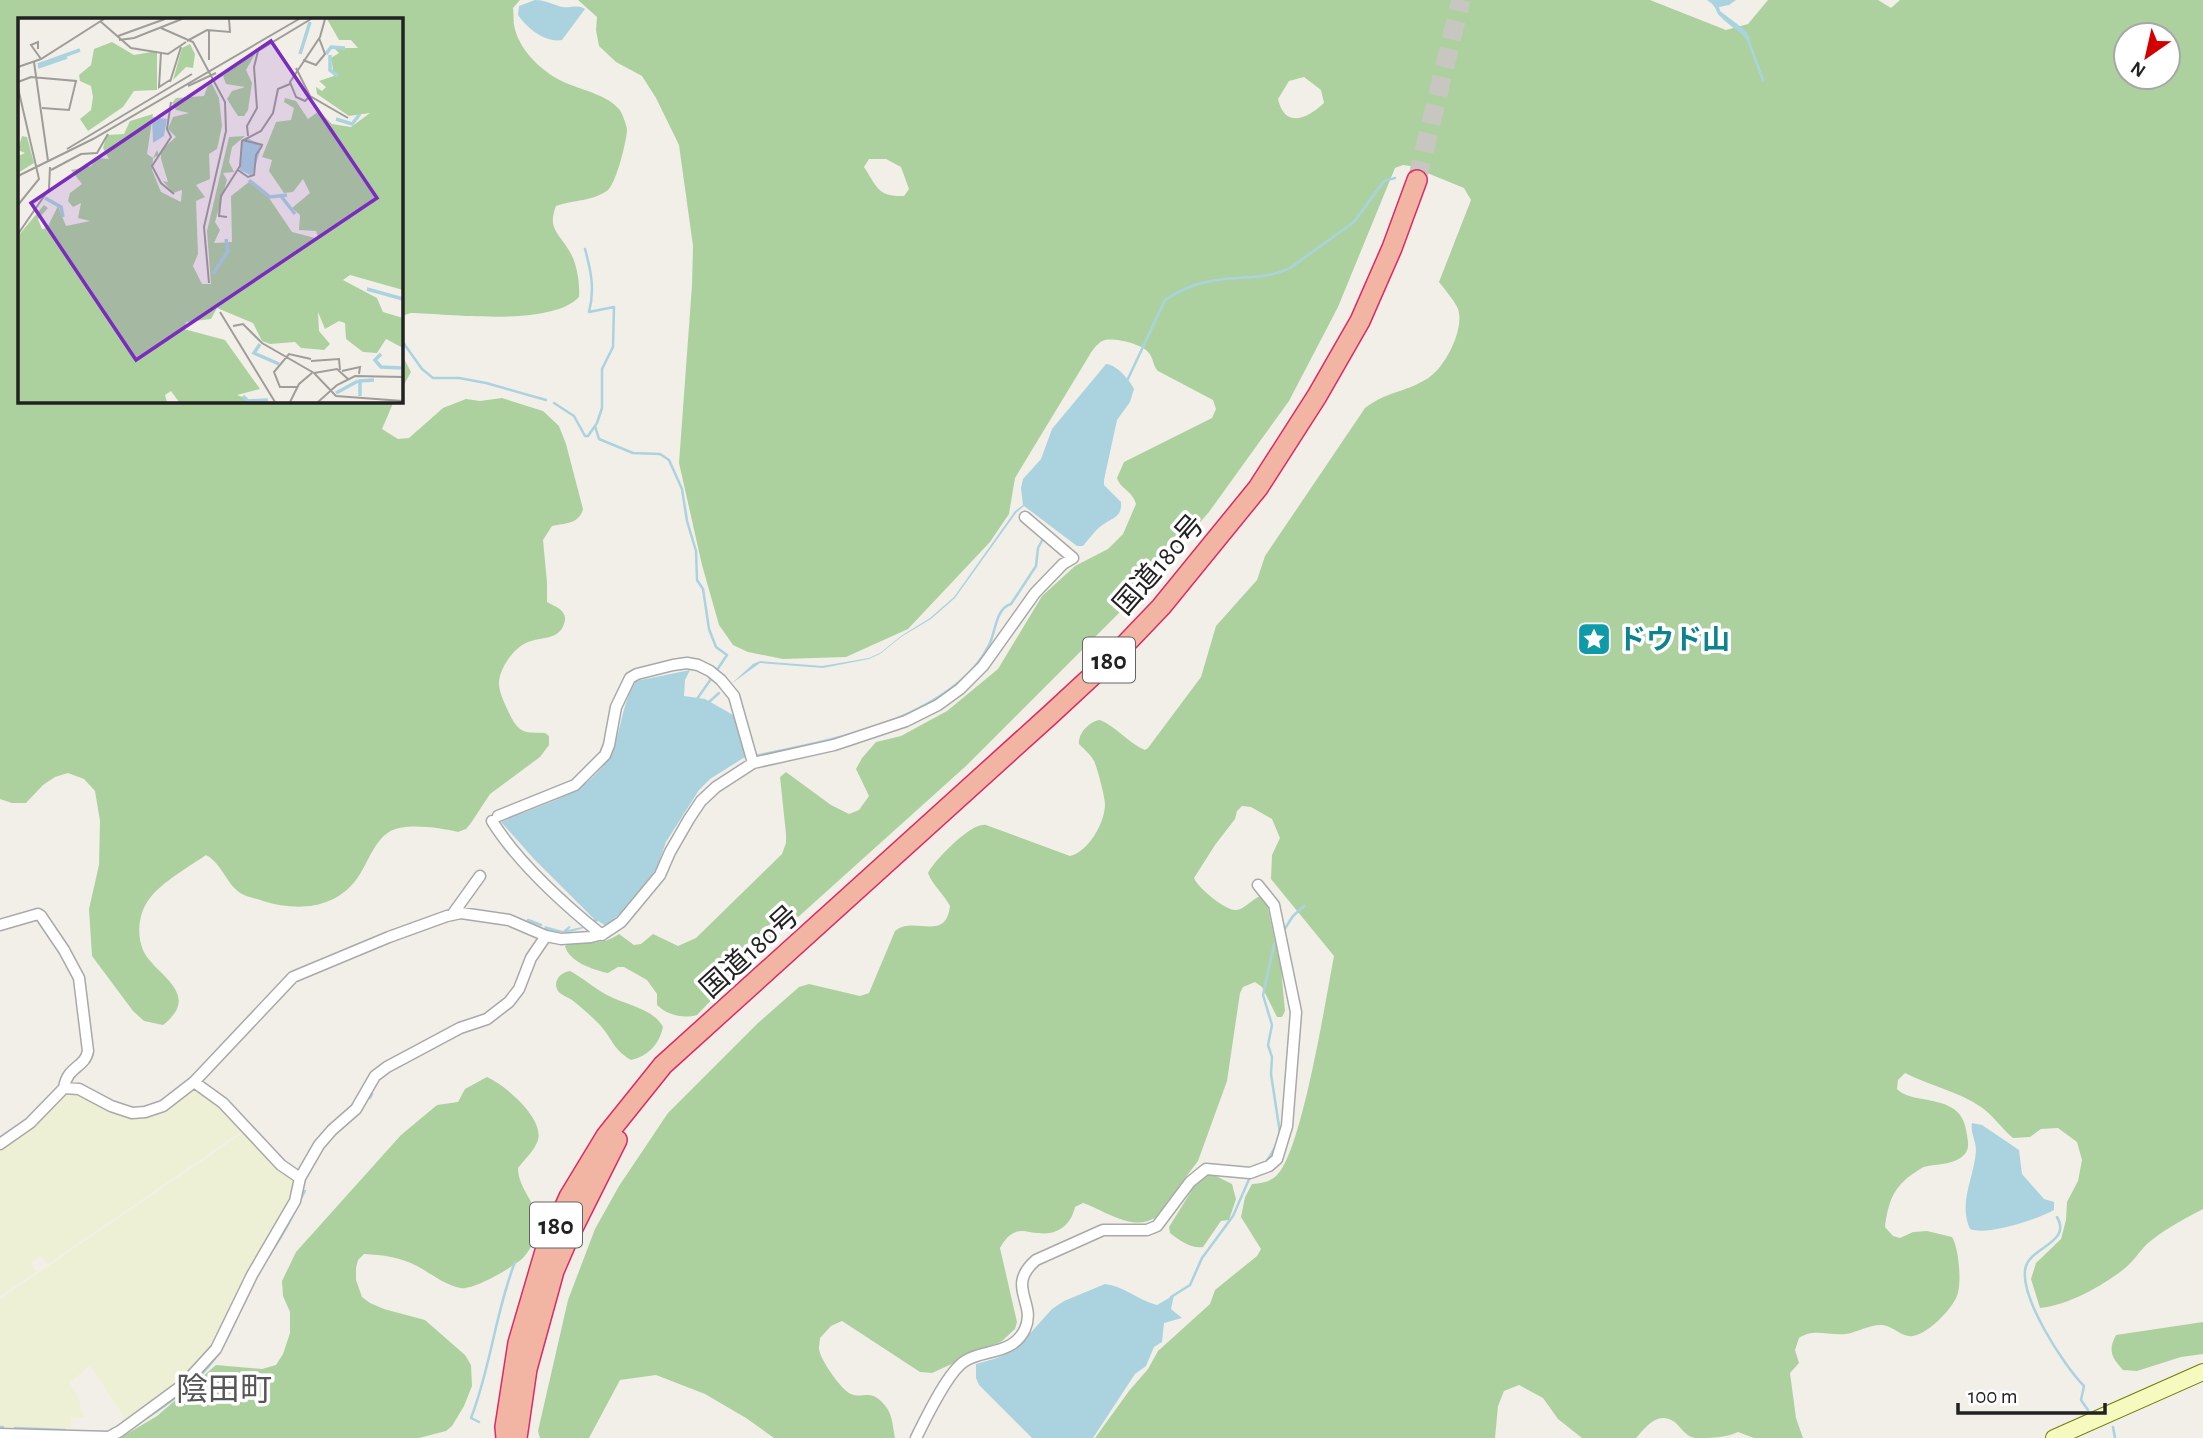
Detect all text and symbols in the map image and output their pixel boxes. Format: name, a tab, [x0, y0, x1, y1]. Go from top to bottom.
inset map	[18, 18, 402, 402]
north arrow	[2112, 21, 2182, 91]
text: N	[2128, 57, 2149, 80]
street label: 国道180号	[1108, 509, 1210, 620]
place icon: ドウド山	[1575, 620, 1613, 658]
place label: ドウド山	[1618, 626, 1730, 655]
road number: 180	[1083, 638, 1135, 682]
street label: 国道180号	[694, 900, 805, 1004]
road number: 180	[530, 1202, 582, 1248]
scale bar	[1958, 1372, 2105, 1416]
district label: 陰田町	[176, 1373, 272, 1406]
text: 100 m	[1968, 1386, 2018, 1407]

